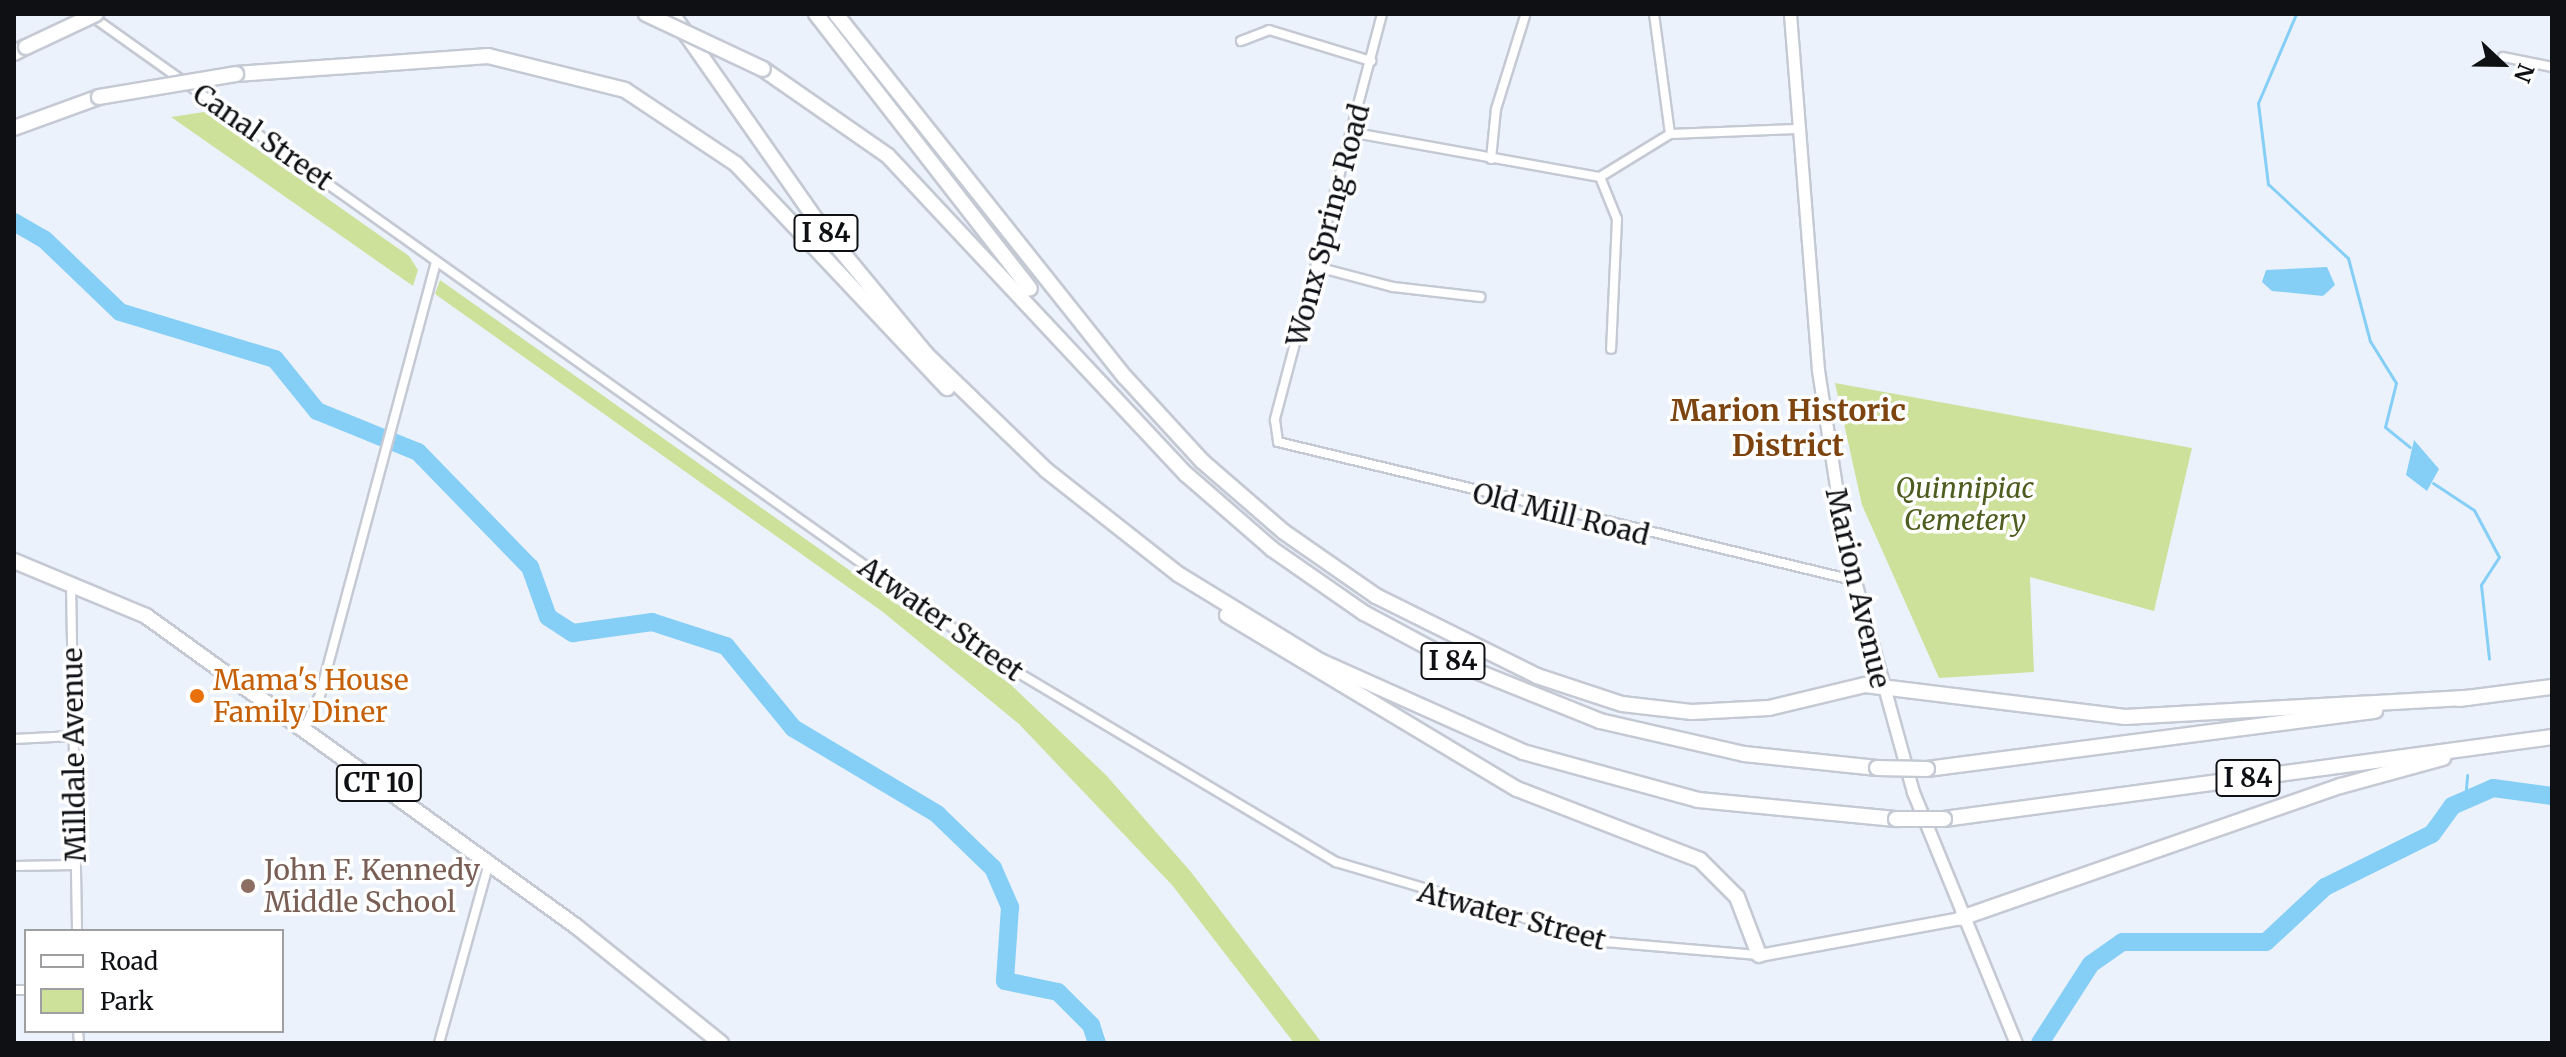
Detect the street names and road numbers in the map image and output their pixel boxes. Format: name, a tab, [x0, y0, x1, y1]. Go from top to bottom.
street label: Canal Street	[187, 77, 339, 197]
street label: Wonx Spring Road	[1279, 100, 1377, 350]
road number: I 84	[792, 211, 860, 255]
street label: Old Mill Road	[1469, 476, 1653, 552]
street label: Marion Avenue	[1819, 485, 1897, 691]
street label: Atwater Street	[852, 550, 1030, 688]
road number: I 84	[1419, 639, 1487, 683]
street label: Milldale Avenue	[55, 647, 93, 863]
road number: I 84	[2214, 756, 2282, 800]
road number: CT 10	[335, 761, 423, 805]
street label: Atwater Street	[1414, 875, 1610, 957]

